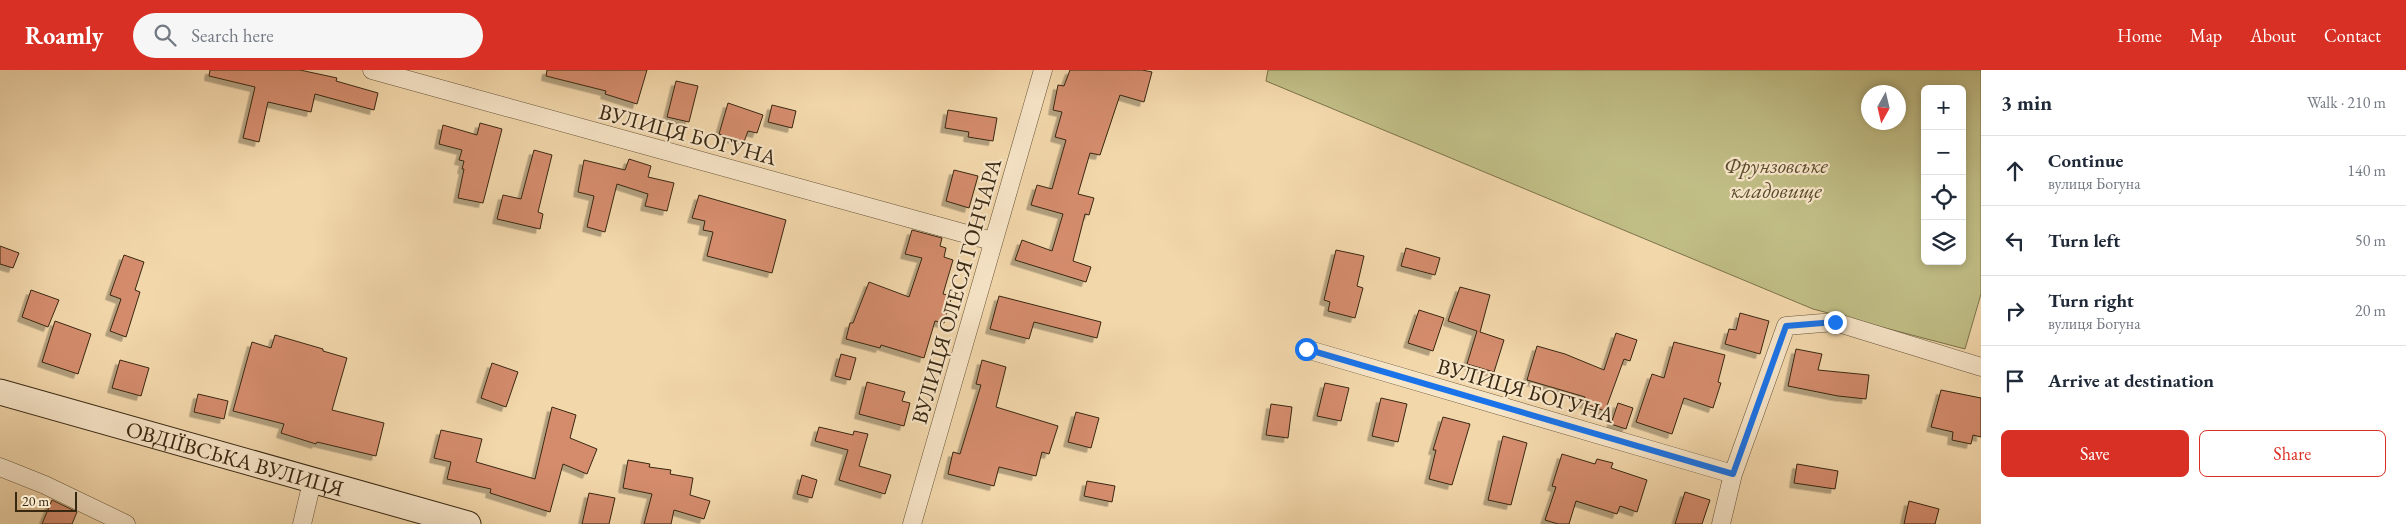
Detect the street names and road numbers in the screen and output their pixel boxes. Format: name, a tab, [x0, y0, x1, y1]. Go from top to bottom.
street label: ВУЛИЦЯ БОГУНА	[596, 97, 781, 172]
street label: ВУЛИЦЯ ОЛЕСЯ ГОНЧАРА	[905, 154, 1008, 427]
street label: ВУЛИЦЯ БОГУНА	[1434, 351, 1619, 430]
street label: ОВДІЇВСЬКА ВУЛИЦЯ	[123, 414, 347, 503]

